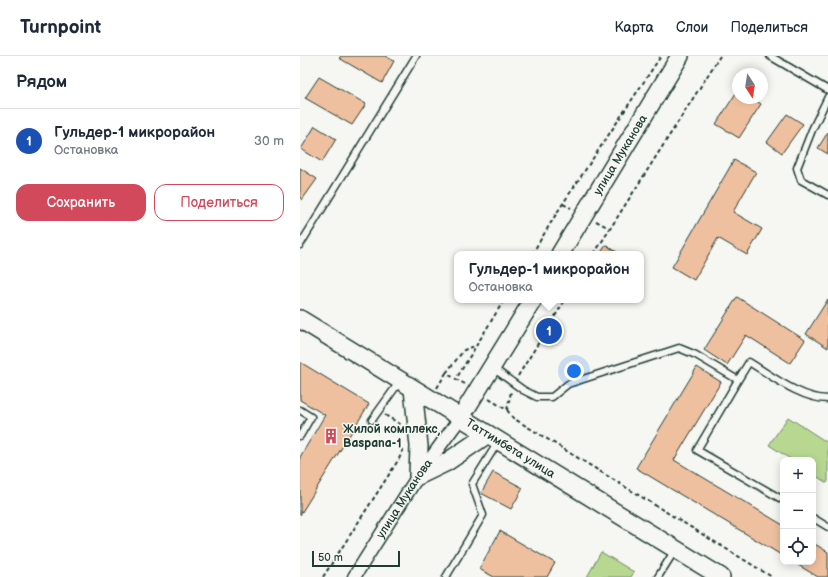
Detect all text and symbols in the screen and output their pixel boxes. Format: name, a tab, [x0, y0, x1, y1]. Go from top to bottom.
text: Turnpoint	[20, 16, 101, 39]
text: Карта	[614, 19, 654, 36]
text: Слои	[676, 19, 708, 36]
text: Поделиться	[730, 19, 808, 36]
north arrow	[732, 68, 768, 104]
text: Рядом	[16, 72, 67, 92]
street label: улица Муканова	[590, 112, 650, 198]
text: Гульдер-1 микрорайон	[54, 123, 215, 142]
text: 1	[26, 133, 32, 149]
text: 30 m	[254, 133, 284, 149]
text: Остановка	[54, 142, 119, 158]
button: Сохранить	[16, 184, 146, 221]
button: Поделиться	[154, 184, 284, 221]
popup	[454, 251, 644, 303]
text: Гульдер-1 микрорайон	[468, 260, 630, 279]
text: Остановка	[468, 279, 533, 295]
pin: 1	[536, 316, 562, 346]
your location	[564, 361, 584, 381]
street label: Таттимбета улица	[463, 415, 558, 481]
place label: Жилой комплекс, Baspana-1	[343, 422, 441, 451]
building icon: Жилой комплекс, Baspana-1	[322, 427, 340, 445]
street label: улица Муканова	[373, 456, 435, 541]
map controls	[780, 457, 816, 565]
button: +	[780, 457, 816, 493]
button: −	[780, 493, 816, 529]
button: locate	[780, 529, 816, 565]
scale bar	[312, 549, 400, 568]
text: 50 m	[318, 551, 343, 564]

